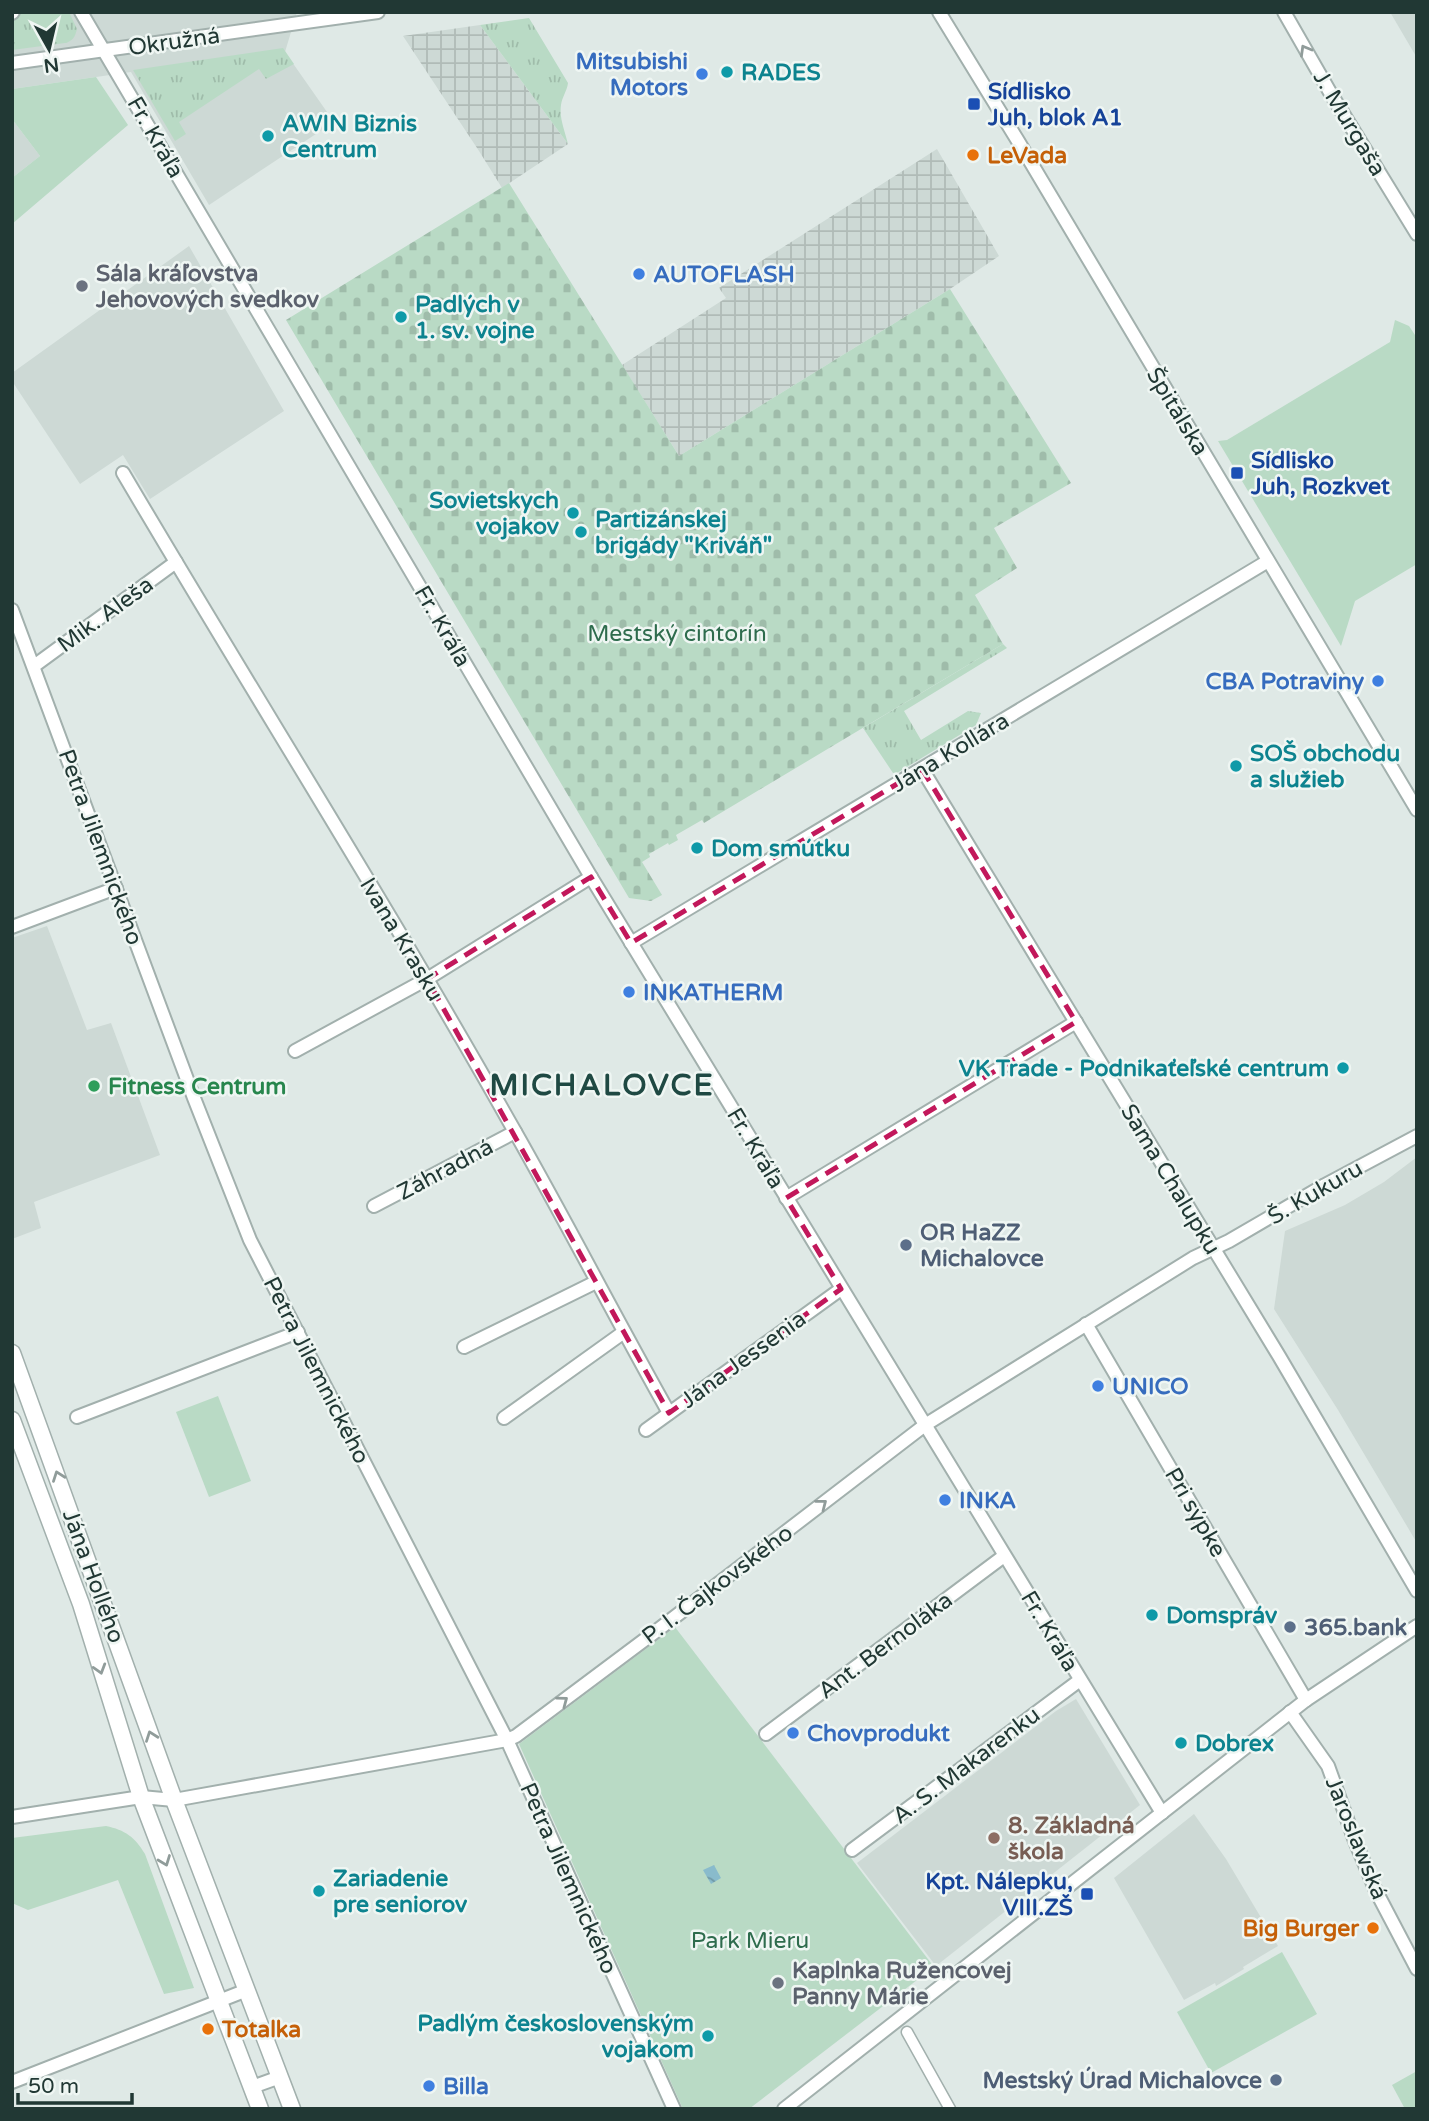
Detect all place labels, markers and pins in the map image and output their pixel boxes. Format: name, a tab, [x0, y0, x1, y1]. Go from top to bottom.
place label: Mitsubishi Motors	[575, 48, 688, 102]
place label: RADES	[741, 59, 821, 87]
marker: RADES	[719, 64, 735, 80]
marker: Mitsubishi Motors	[694, 66, 710, 82]
place label: Sídlisko Juh, blok A1	[987, 78, 1123, 132]
marker: Sídlisko Juh, blok A1	[966, 96, 982, 112]
place label: AWIN Biznis Centrum	[282, 110, 417, 164]
marker: AWIN Biznis Centrum	[260, 128, 276, 144]
place label: LeVada	[987, 142, 1067, 170]
marker: LeVada	[965, 147, 981, 163]
place label: Sála kráľovstva Jehovových svedkov	[95, 260, 320, 314]
place label: AUTOFLASH	[653, 261, 795, 289]
marker: AUTOFLASH	[631, 266, 647, 282]
marker: Sála kráľovstva Jehovových svedkov	[74, 278, 90, 294]
place label: Padlých v 1. sv. vojne	[415, 291, 534, 345]
marker: Padlých v 1. sv. vojne	[393, 309, 409, 325]
place label: Sídlisko Juh, Rozkvet	[1250, 447, 1390, 501]
marker: Sídlisko Juh, Rozkvet	[1229, 465, 1245, 481]
place label: Sovietskych vojakov	[429, 487, 560, 541]
marker: Sovietskych vojakov	[565, 505, 581, 521]
place label: Partizánskej brigády "Kriváň"	[595, 506, 772, 560]
marker: Partizánskej brigády "Kriváň"	[573, 524, 589, 540]
place label: CBA Potraviny	[1206, 668, 1365, 696]
marker: CBA Potraviny	[1370, 673, 1386, 689]
place label: SOŠ obchodu a služieb	[1250, 740, 1400, 794]
marker: SOŠ obchodu a služieb	[1228, 758, 1244, 774]
place label: Dom smútku	[711, 835, 850, 863]
marker: Dom smútku	[689, 840, 705, 856]
place label: INKATHERM	[643, 979, 783, 1007]
marker: INKATHERM	[621, 984, 637, 1000]
place label: VK Trade - Podnikaťeľské centrum	[959, 1055, 1329, 1083]
marker: VK Trade - Podnikaťeľské centrum	[1335, 1060, 1351, 1076]
place label: Fitness Centrum	[108, 1073, 286, 1101]
marker: Fitness Centrum	[86, 1078, 102, 1094]
place label: OR HaZZ Michalovce	[920, 1219, 1044, 1273]
marker: OR HaZZ Michalovce	[898, 1237, 914, 1253]
place label: UNICO	[1112, 1373, 1189, 1401]
marker: UNICO	[1090, 1378, 1106, 1394]
place label: INKA	[959, 1487, 1016, 1515]
marker: INKA	[937, 1492, 953, 1508]
place label: Domspráv	[1166, 1602, 1278, 1630]
marker: Domspráv	[1144, 1607, 1160, 1623]
place label: 365.bank	[1304, 1614, 1408, 1642]
marker: 365.bank	[1282, 1619, 1298, 1635]
place label: Chovprodukt	[807, 1720, 950, 1748]
marker: Chovprodukt	[785, 1725, 801, 1741]
place label: Dobrex	[1195, 1730, 1274, 1758]
marker: Dobrex	[1173, 1735, 1189, 1751]
place label: 8. Základná škola	[1008, 1812, 1135, 1866]
marker: 8. Základná škola	[986, 1830, 1002, 1846]
place label: Zariadenie pre seniorov	[333, 1865, 468, 1919]
place label: Kpt. Nálepku, VIII.ZŠ	[925, 1868, 1073, 1922]
marker: Zariadenie pre seniorov	[311, 1883, 327, 1899]
marker: Kpt. Nálepku, VIII.ZŠ	[1079, 1886, 1095, 1902]
place label: Big Burger	[1242, 1915, 1360, 1943]
marker: Big Burger	[1365, 1920, 1381, 1936]
place label: Kaplnka Ružencovej Panny Márie	[792, 1957, 1012, 2011]
marker: Kaplnka Ružencovej Panny Márie	[770, 1975, 786, 1991]
place label: Padlým československým vojakom	[417, 2010, 694, 2064]
place label: Totalka	[221, 2016, 301, 2044]
marker: Totalka	[200, 2021, 216, 2037]
marker: Padlým československým vojakom	[700, 2028, 716, 2044]
place label: Mestský Úrad Michalovce	[983, 2066, 1262, 2095]
marker: Mestský Úrad Michalovce	[1268, 2072, 1284, 2088]
place label: Billa	[443, 2073, 489, 2101]
marker: Billa	[421, 2078, 437, 2094]

